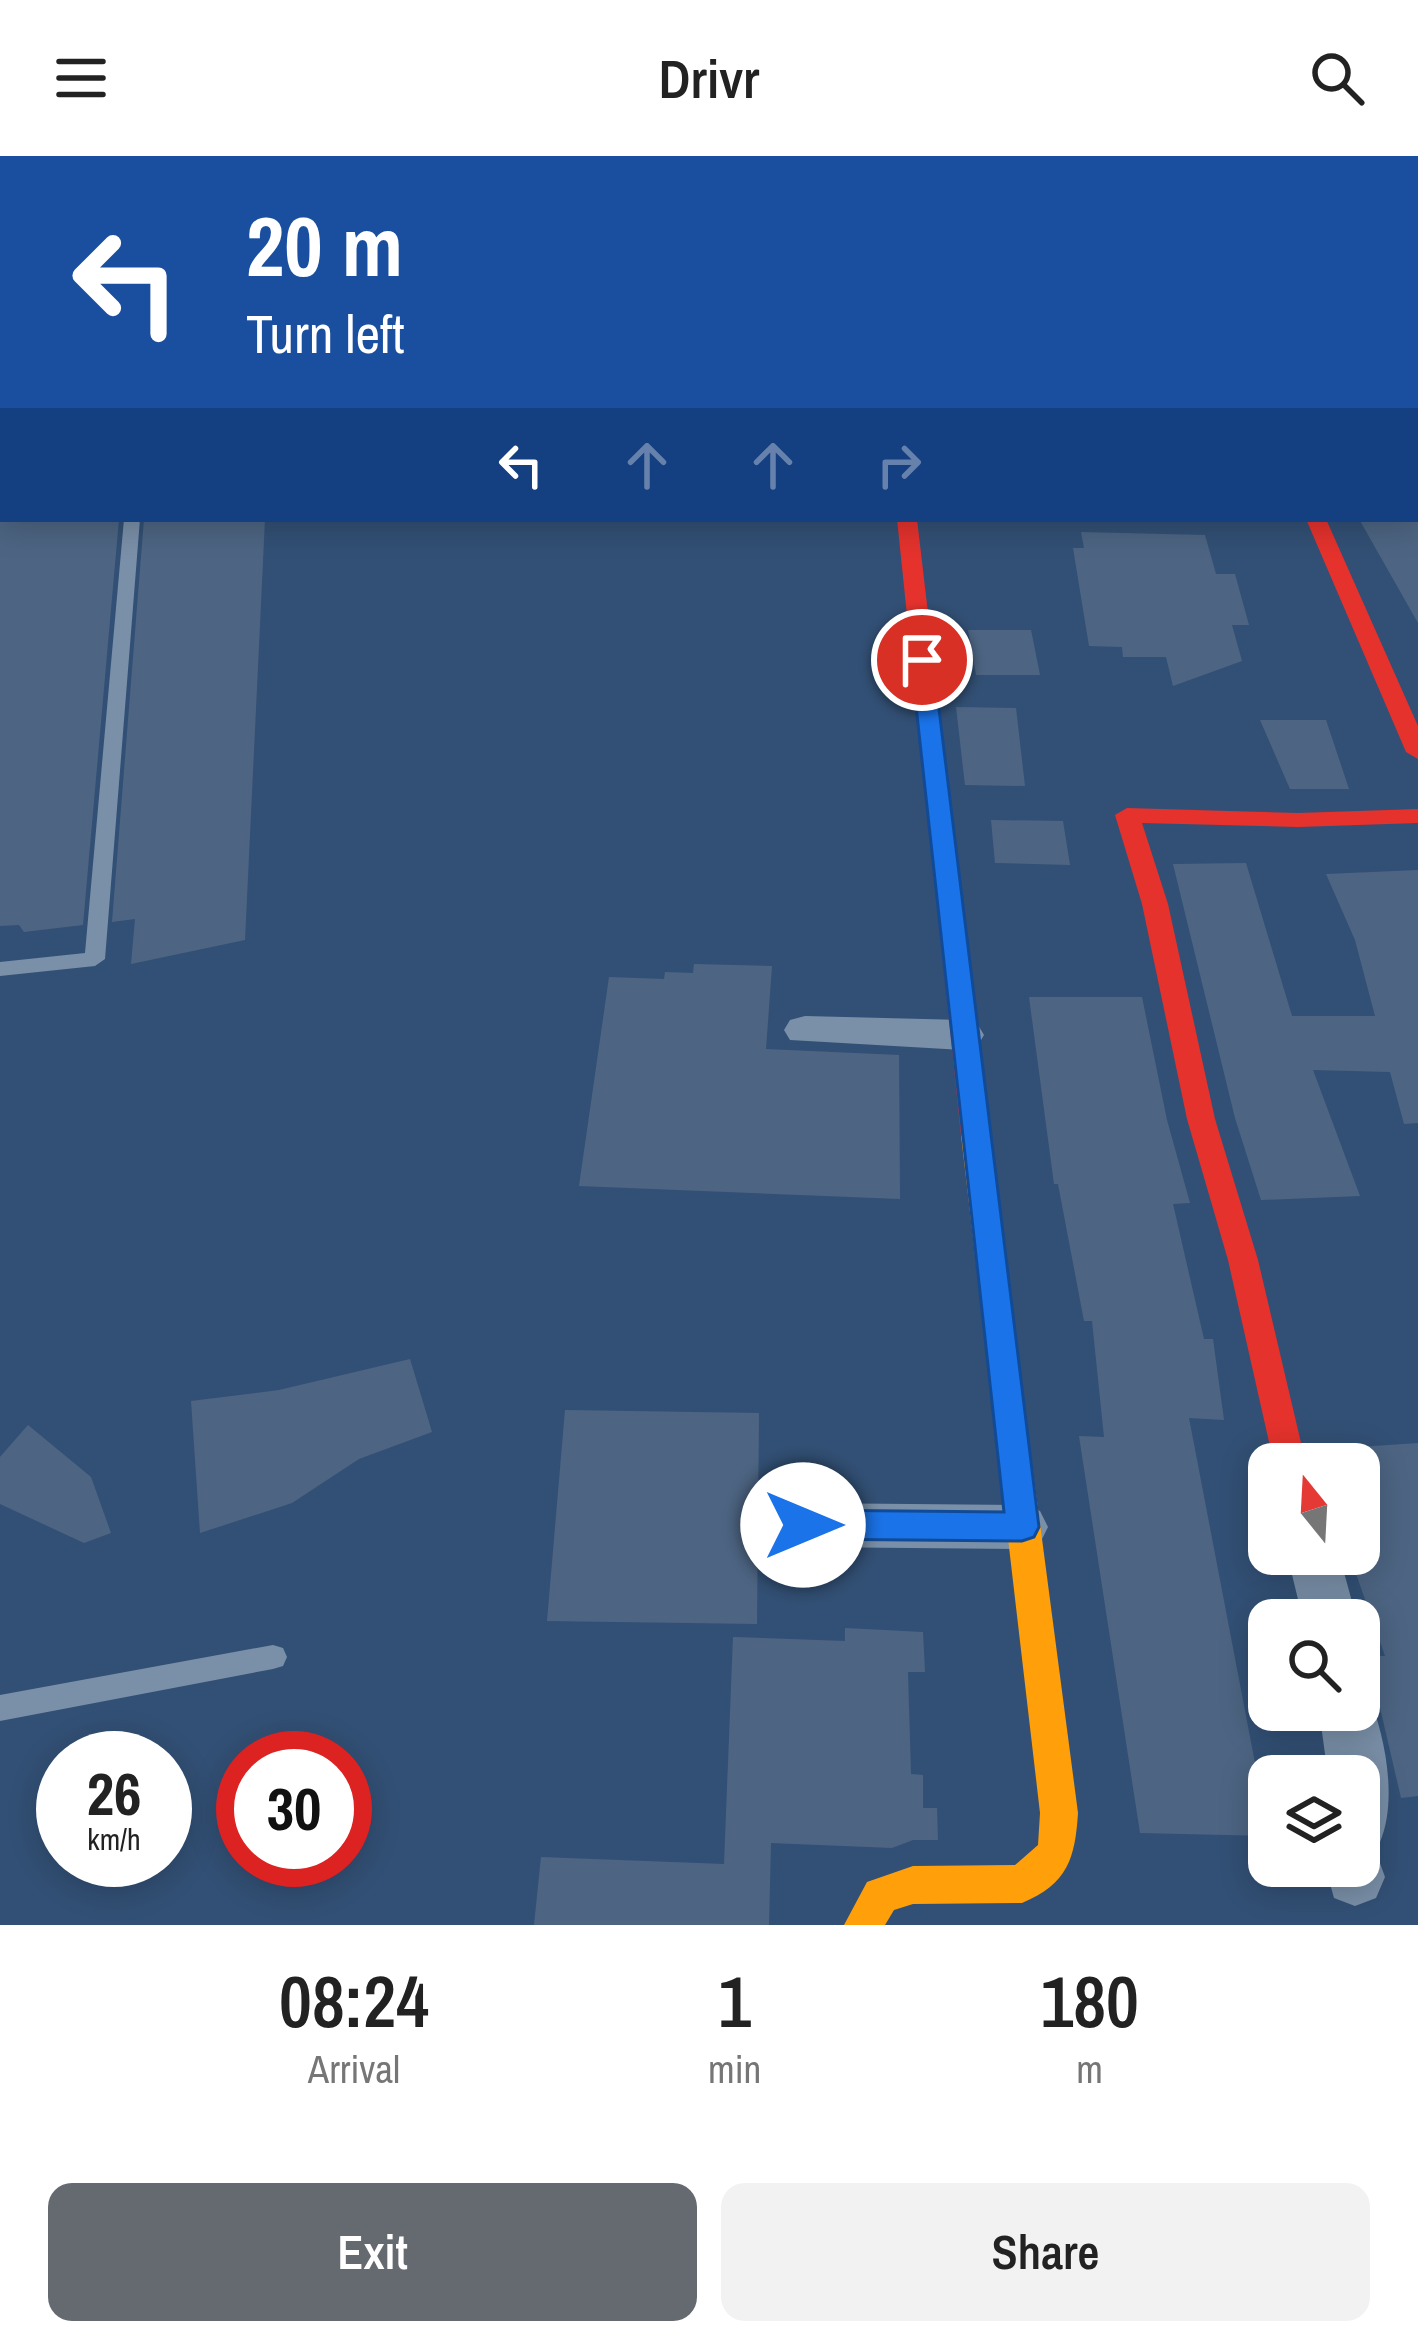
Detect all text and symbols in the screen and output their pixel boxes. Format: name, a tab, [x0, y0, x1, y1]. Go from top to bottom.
text: Drivr	[659, 42, 759, 115]
icon: menu	[48, 45, 114, 111]
icon: search	[1304, 45, 1370, 111]
text: 20 m	[246, 189, 403, 302]
icon: left	[48, 204, 204, 360]
text: Turn left	[246, 297, 405, 370]
icon: left	[488, 432, 554, 498]
icon: ahead	[614, 432, 680, 498]
icon: ahead	[740, 432, 806, 498]
icon: right	[866, 432, 932, 498]
pin	[871, 609, 973, 711]
icon: arrive	[889, 627, 955, 693]
north arrow	[1248, 1443, 1380, 1575]
map controls	[1248, 1443, 1380, 1887]
position arrow	[740, 1462, 866, 1588]
button: search	[1248, 1599, 1380, 1731]
speed limit sign: 30	[216, 1731, 372, 1887]
text: 26	[87, 1753, 141, 1834]
button: layers	[1248, 1755, 1380, 1887]
text: km/h	[87, 1819, 141, 1859]
text: 08:24	[279, 1952, 429, 2049]
text: 1	[718, 1952, 751, 2049]
text: 180	[1040, 1952, 1139, 2049]
text: Arrival	[308, 2043, 400, 2095]
text: min	[708, 2043, 761, 2095]
text: m	[1076, 2043, 1103, 2095]
button: Exit	[48, 2183, 697, 2321]
button: Share	[721, 2183, 1370, 2321]

